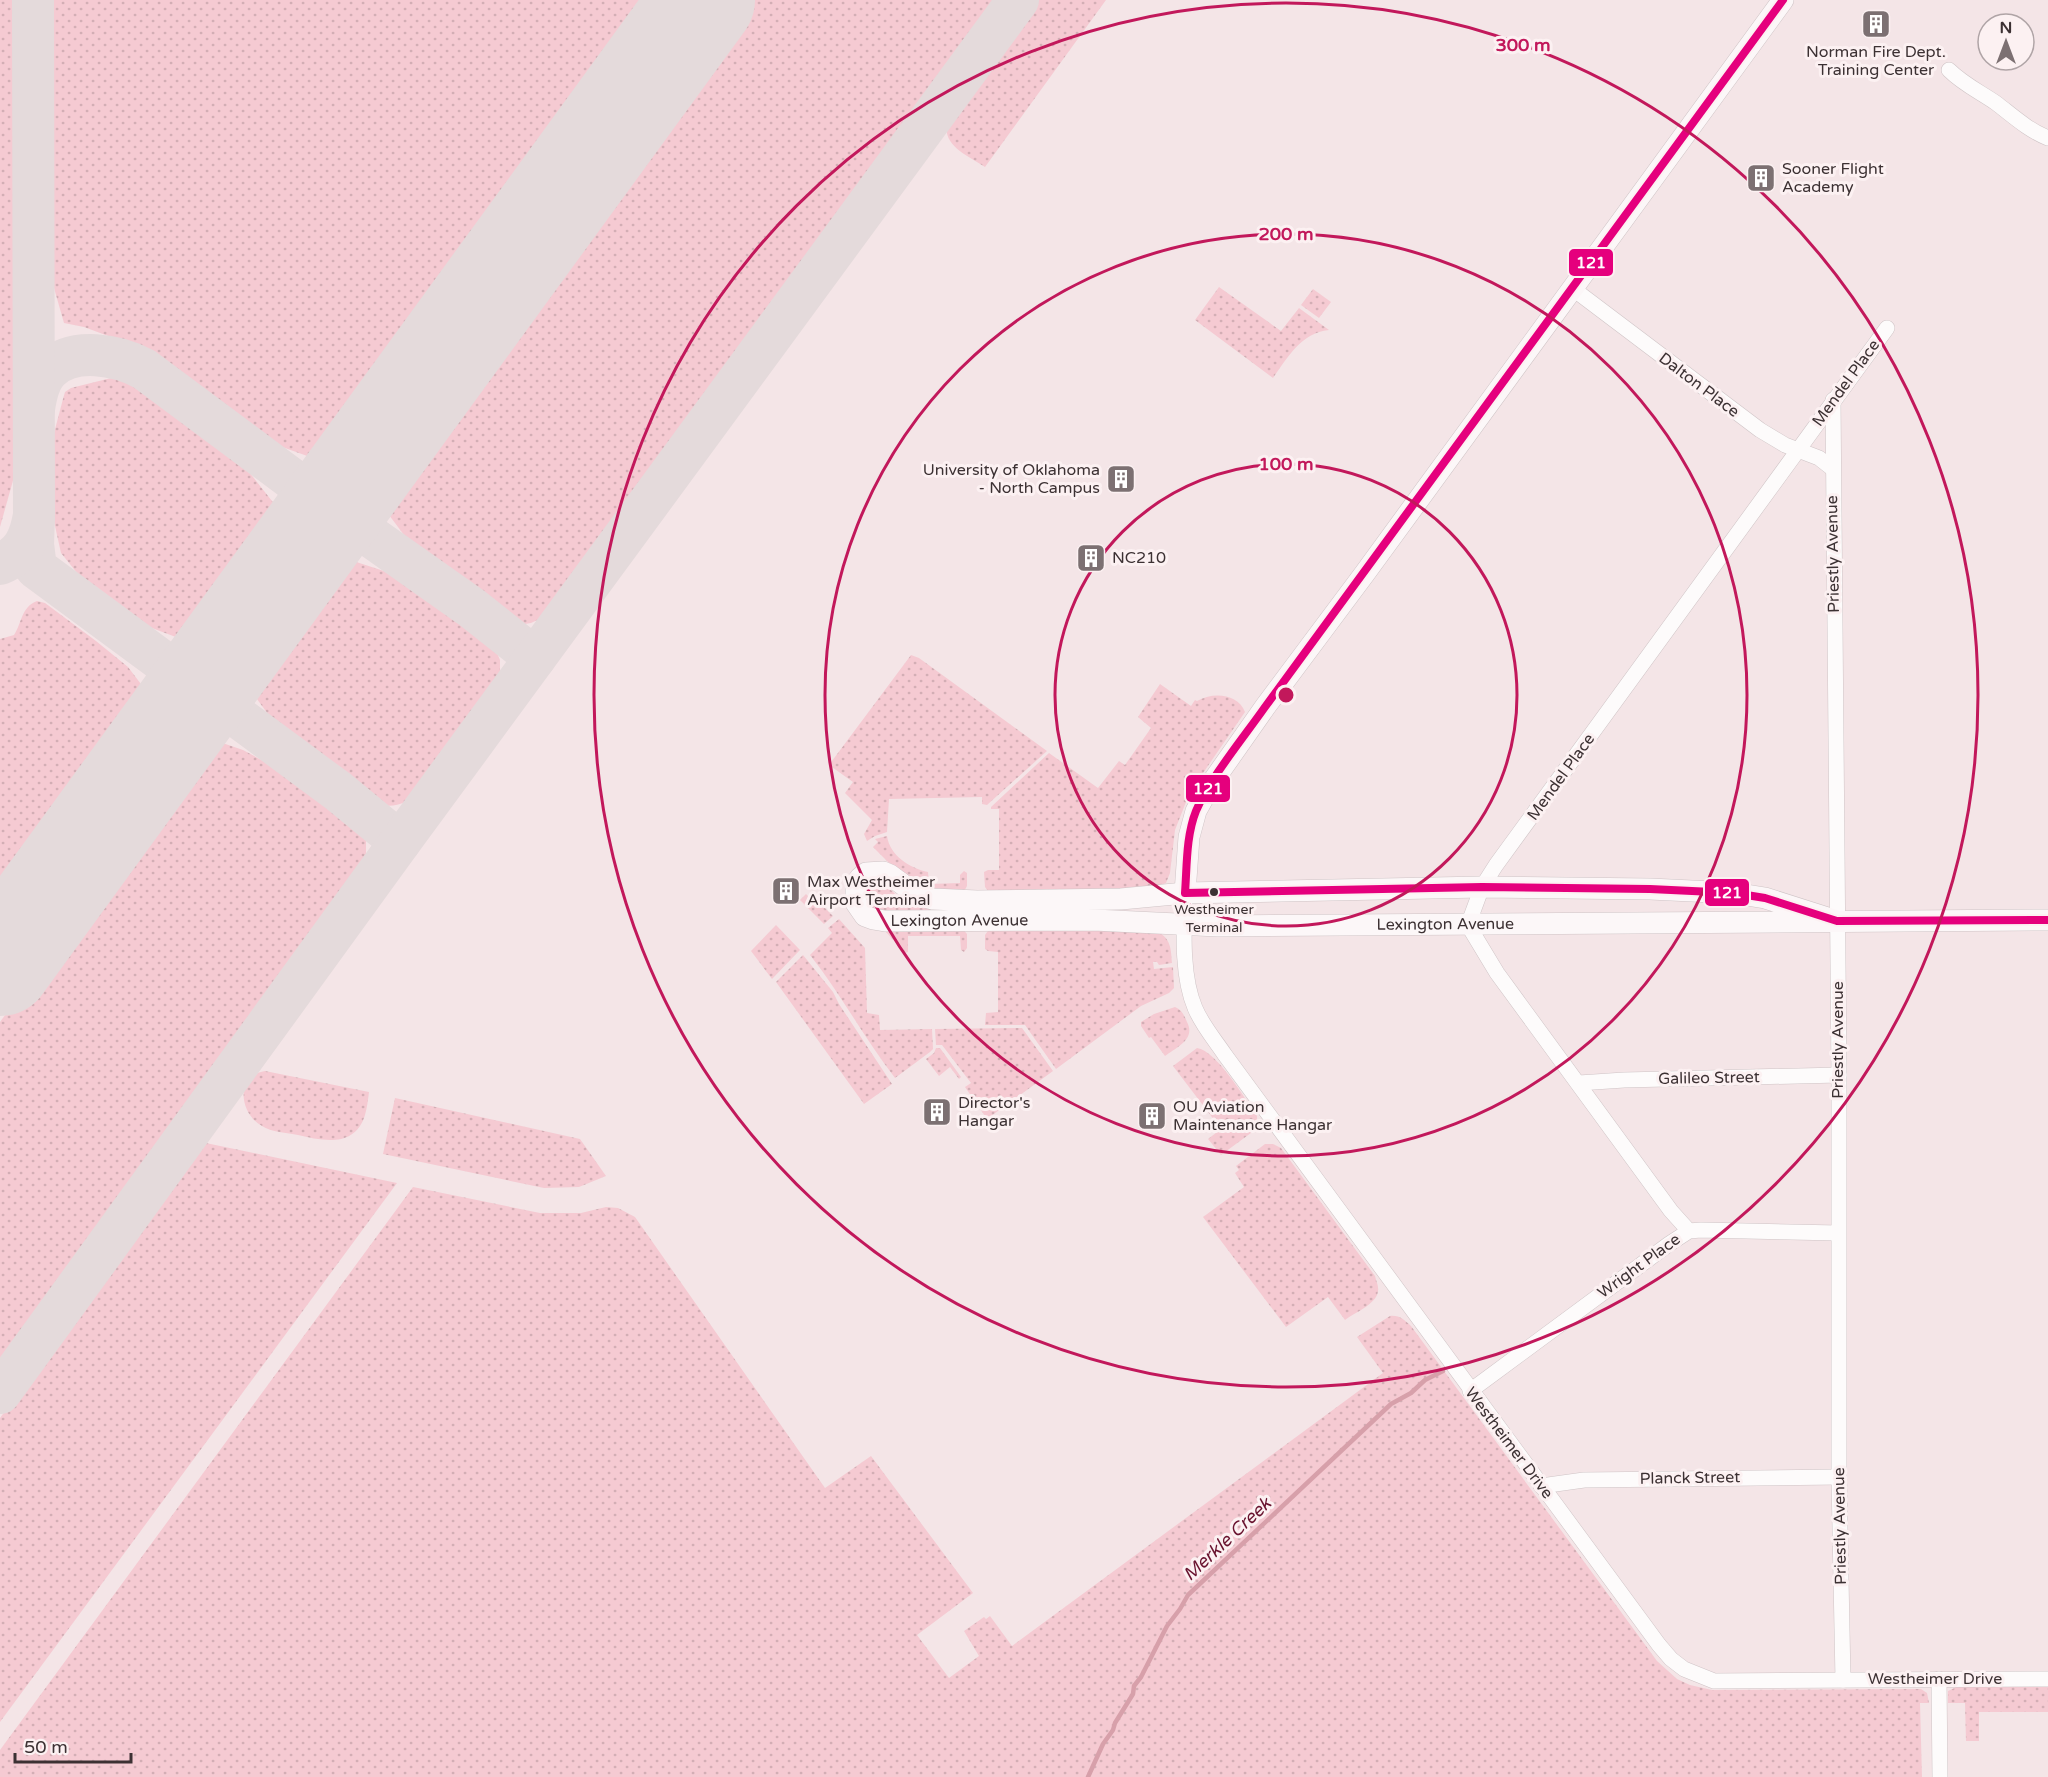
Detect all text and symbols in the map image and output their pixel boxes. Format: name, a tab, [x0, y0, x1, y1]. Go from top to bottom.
building icon: Norman Fire Dept. Training Center	[1860, 8, 1892, 40]
north arrow	[1976, 12, 2036, 72]
text: N	[2000, 18, 2012, 38]
text: 300 m	[1495, 34, 1551, 56]
place label: Norman Fire Dept. Training Center	[1806, 42, 1946, 80]
place label: Sooner Flight Academy	[1782, 159, 1884, 197]
building icon: Sooner Flight Academy	[1745, 162, 1777, 194]
text: 200 m	[1258, 223, 1314, 245]
line badge: 121	[1568, 248, 1614, 277]
text: 121	[1576, 253, 1606, 273]
street label: Mendel Place	[1808, 336, 1884, 430]
street label: Dalton Place	[1655, 348, 1743, 422]
text: 100 m	[1258, 453, 1314, 475]
place label: University of Oklahoma - North Campus	[923, 460, 1100, 498]
building icon: University of Oklahoma - North Campus	[1105, 463, 1137, 495]
street label: Priestly Avenue	[1822, 495, 1844, 613]
building icon: NC210	[1075, 542, 1107, 574]
place label: NC210	[1112, 548, 1166, 568]
centre of rings	[1276, 685, 1296, 705]
street label: Mendel Place	[1523, 730, 1599, 824]
line badge: 121	[1185, 774, 1231, 803]
text: 121	[1193, 779, 1223, 799]
place label: Max Westheimer Airport Terminal	[807, 872, 936, 910]
building icon: Max Westheimer Airport Terminal	[770, 875, 802, 907]
line badge: 121	[1704, 878, 1750, 907]
text: 121	[1712, 883, 1742, 903]
marker: Westheimer Terminal	[1208, 886, 1220, 898]
place label: Westheimer Terminal	[1174, 901, 1254, 936]
street label: Lexington Avenue	[890, 910, 1028, 931]
street label: Lexington Avenue	[1376, 914, 1514, 935]
street label: Priestly Avenue	[1828, 981, 1848, 1099]
street label: Galileo Street	[1658, 1067, 1760, 1089]
place label: Director's Hangar	[958, 1093, 1030, 1131]
building icon: Director's Hangar	[921, 1096, 953, 1128]
place label: OU Aviation Maintenance Hangar	[1173, 1097, 1333, 1135]
building icon: OU Aviation Maintenance Hangar	[1136, 1100, 1168, 1132]
street label: Wright Place	[1594, 1229, 1684, 1303]
street label: Westheimer Drive	[1461, 1383, 1557, 1503]
street label: Planck Street	[1640, 1467, 1740, 1489]
street label: Priestly Avenue	[1829, 1467, 1851, 1585]
water label: Merkle Creek	[1178, 1492, 1277, 1585]
street label: Westheimer Drive	[1868, 1669, 2002, 1689]
scale bar	[15, 1726, 130, 1764]
text: 50 m	[24, 1736, 68, 1758]

